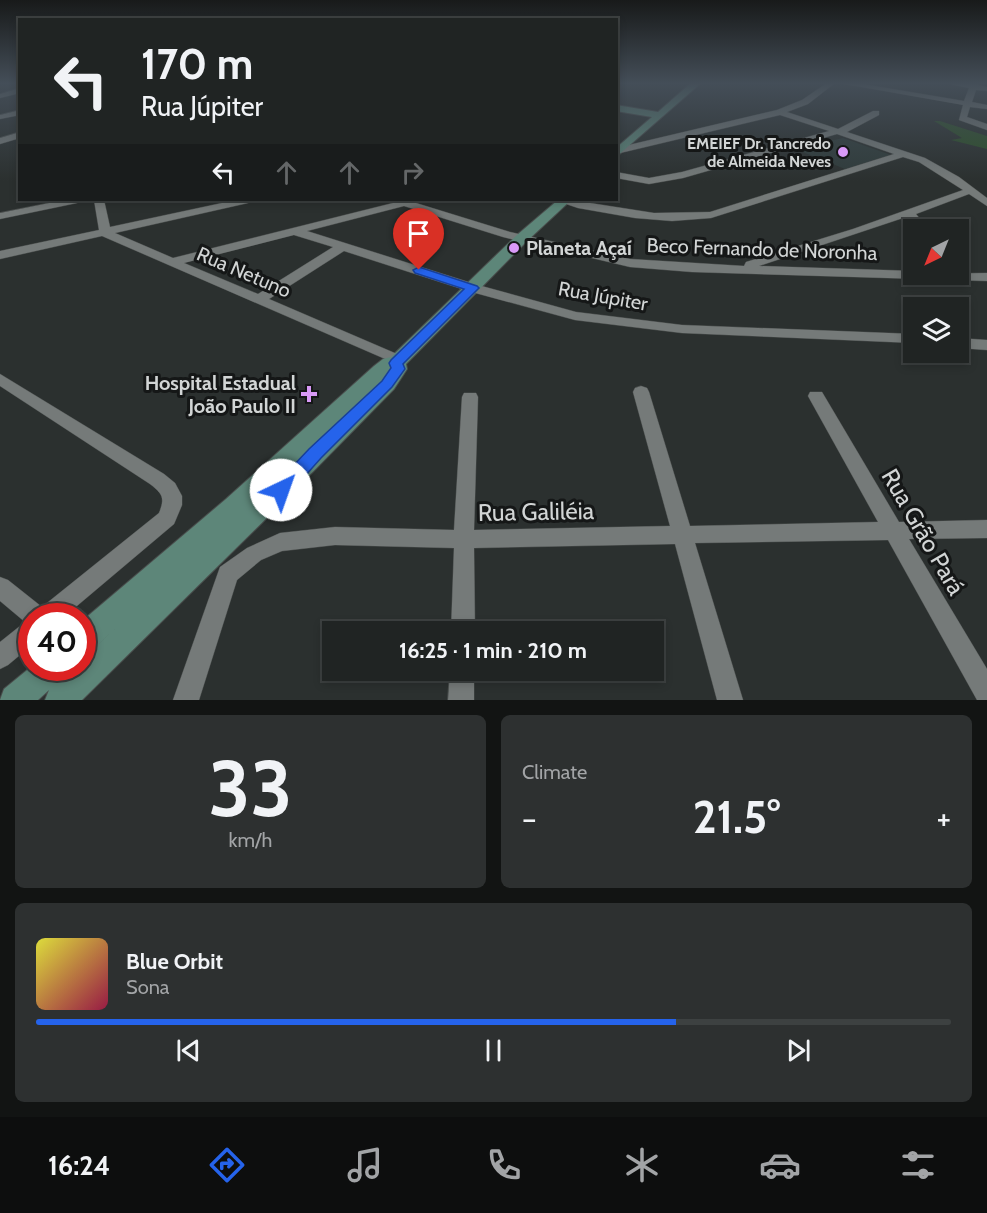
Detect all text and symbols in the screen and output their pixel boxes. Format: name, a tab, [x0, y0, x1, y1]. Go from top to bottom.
text: 170 m	[141, 38, 253, 90]
icon: left	[42, 42, 120, 120]
text: Rua Júpiter	[141, 90, 263, 123]
place label: EMEIEF Dr. Tancredo de Almeida Neves	[687, 134, 831, 171]
marker: EMEIEF Dr. Tancredo de Almeida Neves	[836, 145, 850, 159]
icon: left	[207, 156, 240, 189]
icon: ahead	[270, 156, 303, 189]
icon: ahead	[333, 156, 366, 189]
icon: right	[396, 156, 429, 189]
pin	[393, 208, 444, 270]
icon: arrive	[402, 217, 435, 250]
north arrow	[903, 219, 969, 285]
map controls	[903, 219, 969, 363]
street label: Beco Fernando de Noronha	[646, 233, 878, 265]
place label: Planeta Açaí	[526, 236, 632, 260]
street label: Rua Netuno	[193, 241, 295, 303]
marker: Planeta Açaí	[507, 241, 521, 255]
street label: Rua Júpiter	[556, 276, 650, 316]
button: layers	[903, 297, 969, 363]
place label: Hospital Estadual João Paulo II	[145, 371, 296, 418]
marker: Hospital Estadual João Paulo II	[300, 385, 318, 403]
position arrow	[249, 458, 313, 522]
street label: Rua Grão Pará	[876, 463, 971, 600]
street label: Rua Galiléia	[477, 496, 595, 527]
speed limit sign: 40	[18, 603, 96, 681]
text: 16:25 · 1 min · 210 m	[399, 637, 587, 664]
text: 33	[208, 741, 293, 836]
text: Climate	[522, 760, 587, 784]
text: 21.5°	[693, 790, 780, 844]
text: −	[522, 798, 537, 838]
text: +	[936, 798, 951, 838]
text: km/h	[229, 828, 272, 852]
text: Blue Orbit	[126, 948, 223, 975]
text: Sona	[126, 975, 169, 999]
icon: previous	[172, 1034, 205, 1067]
icon: pause	[477, 1034, 510, 1067]
icon: next	[782, 1034, 815, 1067]
icon: directions	[206, 1144, 248, 1186]
icon: music	[344, 1144, 386, 1186]
icon: phone	[483, 1144, 525, 1186]
icon: climate	[621, 1144, 663, 1186]
icon: car	[759, 1144, 801, 1186]
icon: filters	[897, 1144, 939, 1186]
text: 16:24	[48, 1149, 110, 1182]

